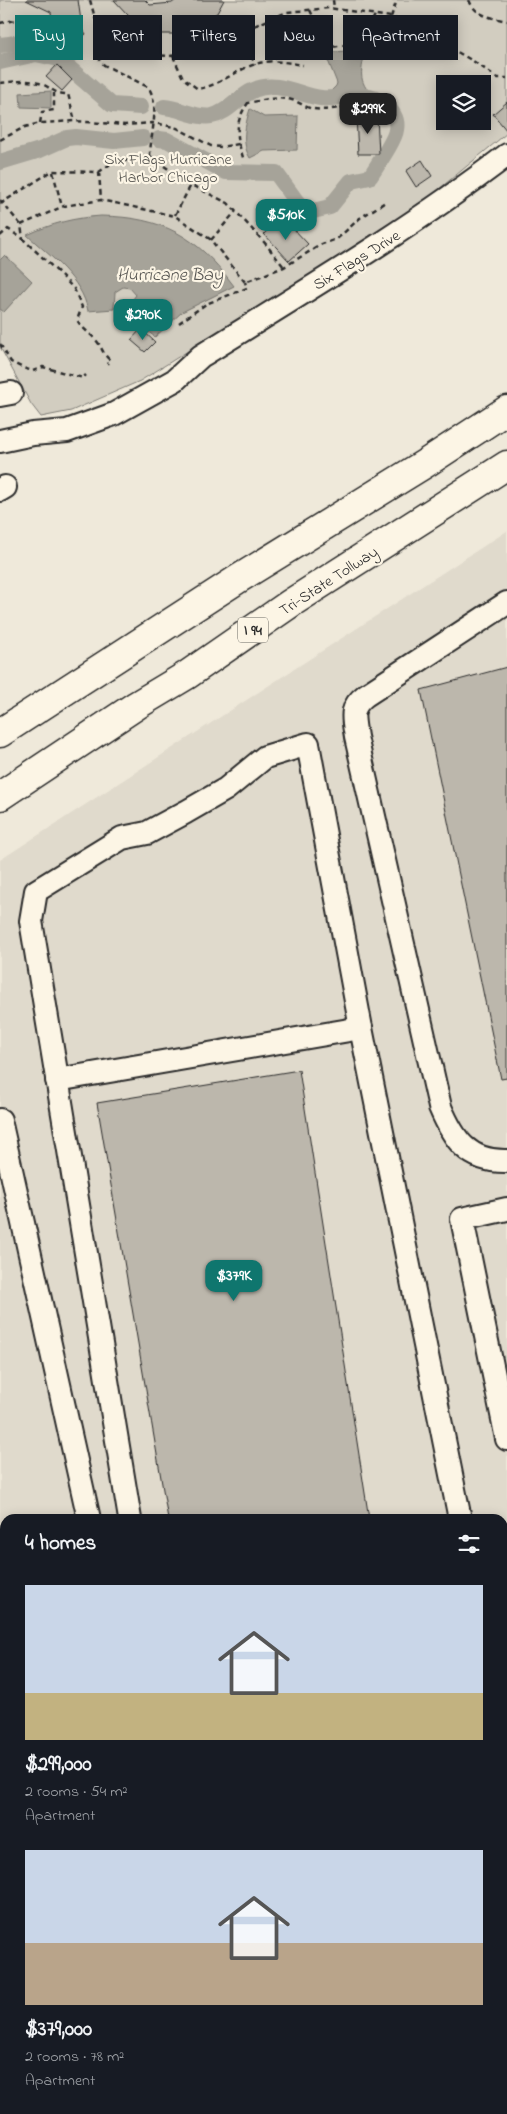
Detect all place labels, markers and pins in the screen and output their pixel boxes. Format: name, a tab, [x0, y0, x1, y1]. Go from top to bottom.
pin: $299K	[333, 92, 403, 135]
pin: $510K	[251, 198, 321, 241]
pin: $290K	[108, 298, 178, 341]
pin: $379K	[199, 1260, 269, 1302]

